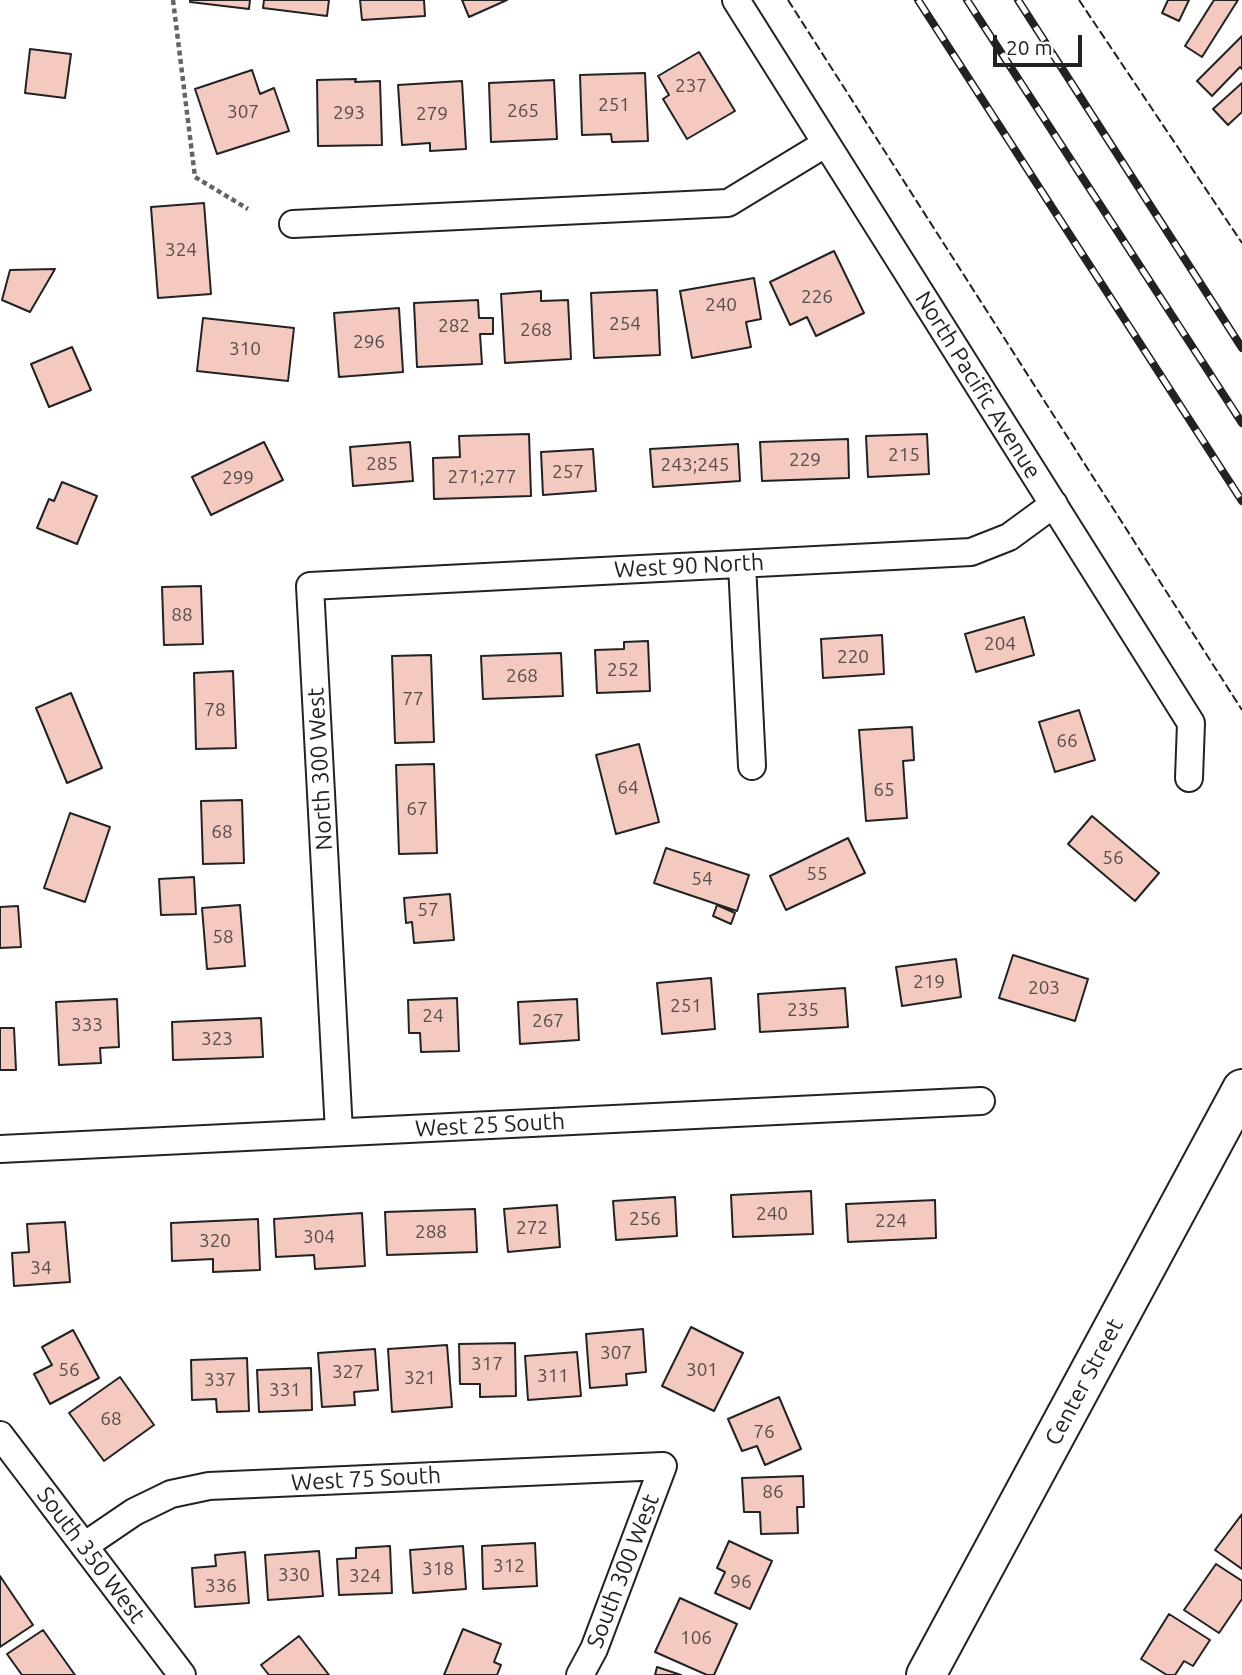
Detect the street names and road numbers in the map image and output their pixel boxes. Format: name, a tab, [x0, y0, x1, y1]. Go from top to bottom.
street label: North Pacific Avenue	[909, 286, 1047, 484]
street label: West 90 North	[613, 548, 765, 584]
street label: North 300 West	[302, 687, 338, 851]
street label: West 25 South	[414, 1107, 566, 1143]
street label: Center Street	[1039, 1314, 1129, 1450]
street label: West 75 South	[290, 1461, 442, 1497]
street label: South 350 West	[31, 1482, 151, 1628]
street label: South 300 West	[581, 1490, 665, 1652]

